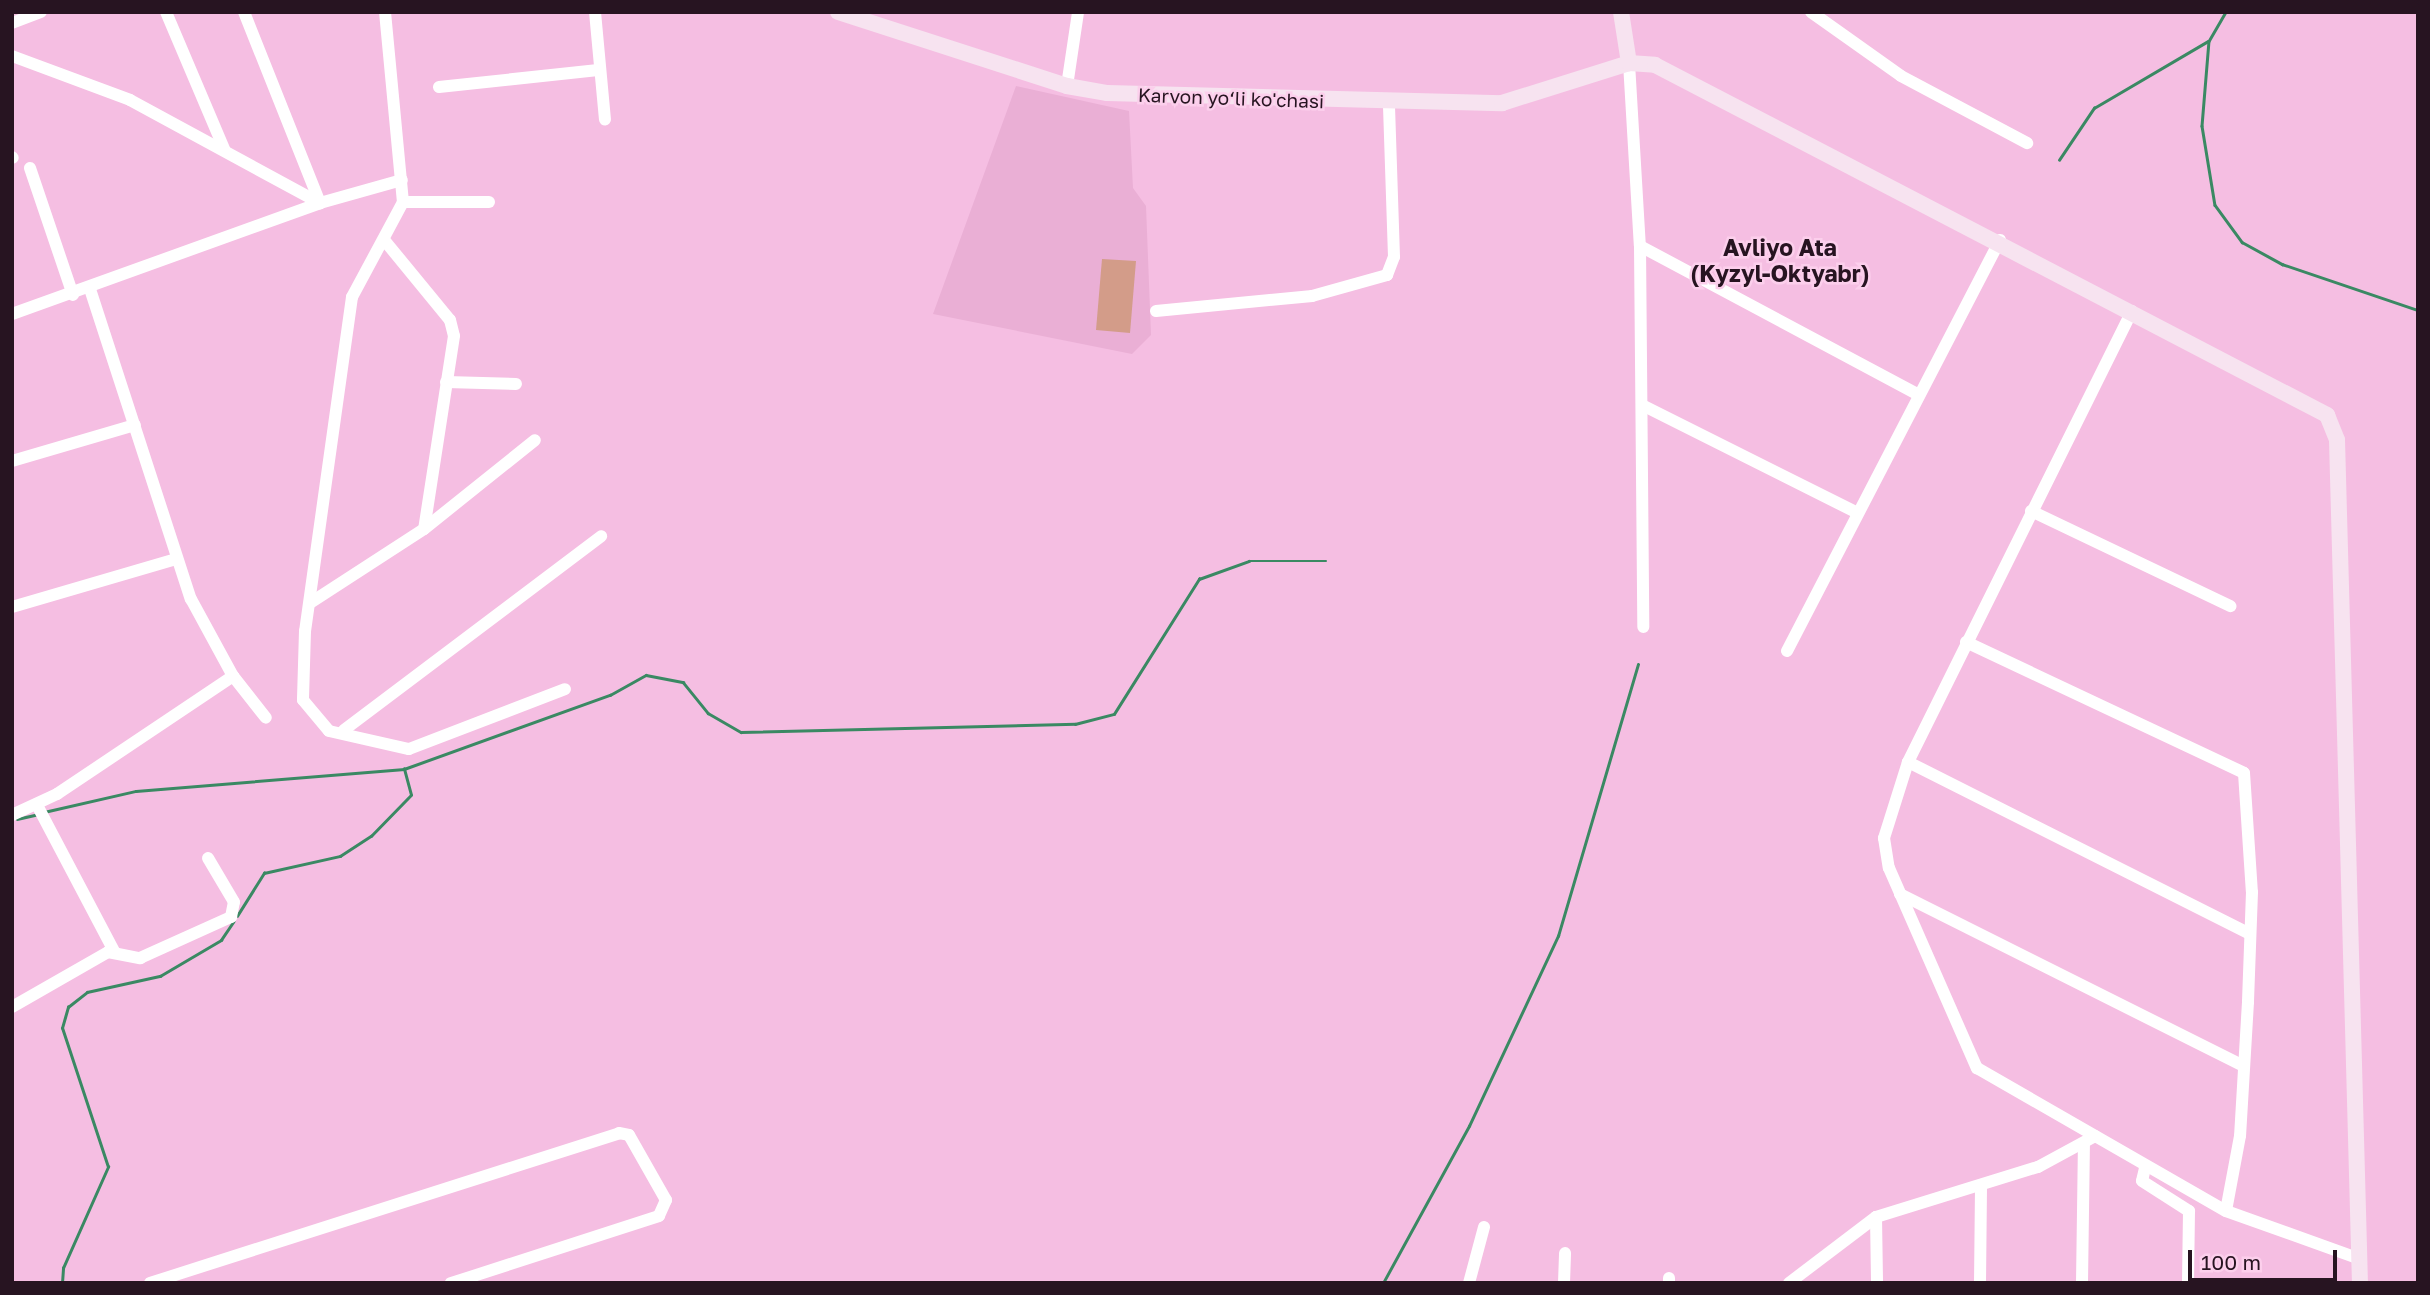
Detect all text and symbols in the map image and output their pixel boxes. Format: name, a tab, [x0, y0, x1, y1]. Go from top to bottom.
street label: Karvon yo‘li ko'chasi	[1138, 83, 1324, 113]
district label: Avliyo Ata (Kyzyl-Oktyabr)	[1691, 233, 1869, 287]
scale bar	[2192, 1236, 2341, 1280]
text: 100 m	[2201, 1249, 2261, 1275]

